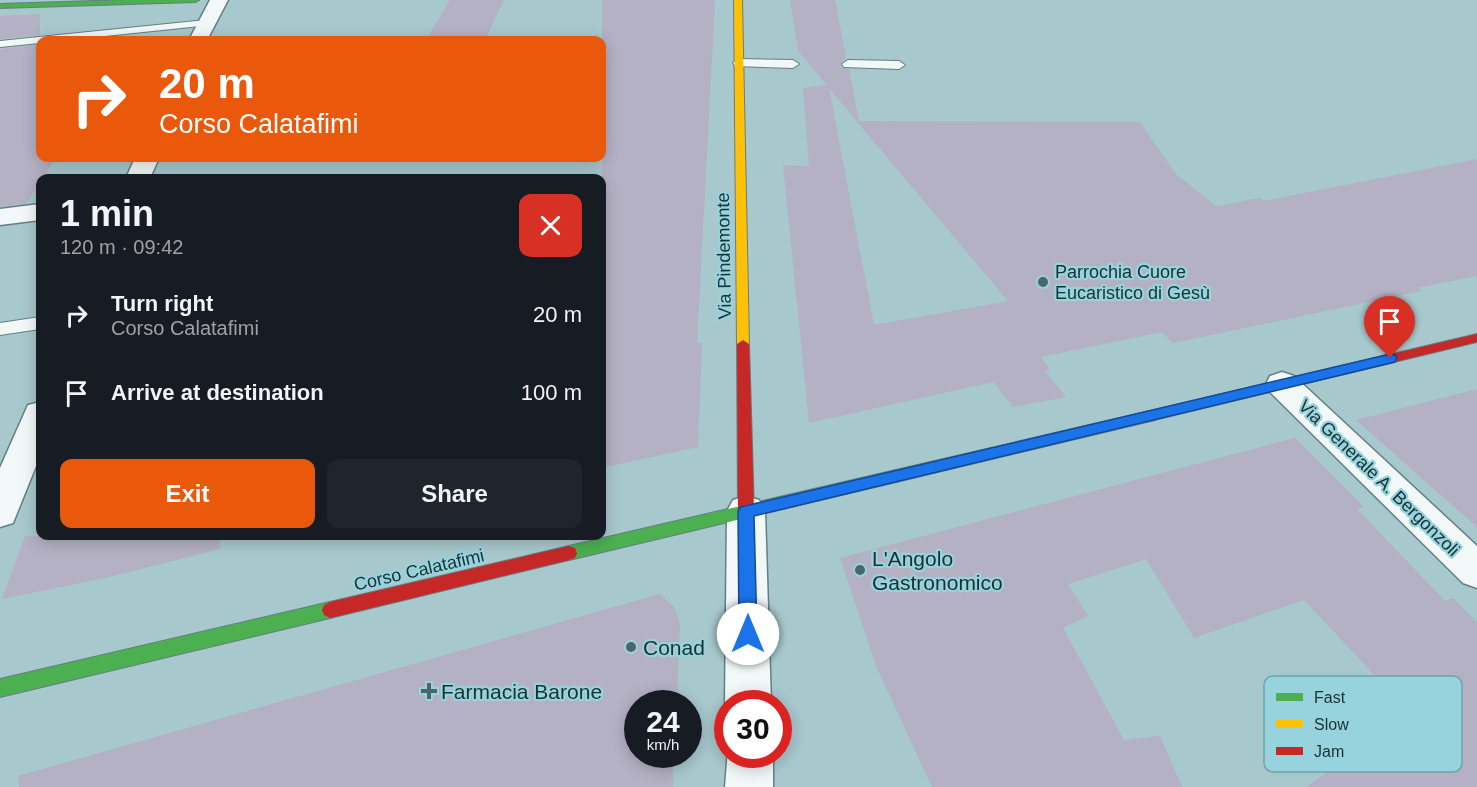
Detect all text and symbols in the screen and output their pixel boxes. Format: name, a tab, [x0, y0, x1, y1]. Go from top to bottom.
icon: right	[60, 60, 138, 138]
text: 20 m	[159, 60, 255, 107]
text: Corso Calatafimi	[159, 109, 359, 139]
street label: Via Pindemonte	[713, 192, 735, 320]
text: 1 min	[60, 193, 154, 234]
button: close	[519, 194, 582, 257]
text: 120 m · 09:42	[60, 236, 183, 258]
place label: Parrochia Cuore Eucaristico di Gesù	[1055, 262, 1210, 303]
marker: Parrochia Cuore Eucaristico di Gesù	[1036, 275, 1050, 289]
text: Turn right	[111, 291, 213, 316]
pin	[1364, 296, 1415, 358]
icon: right	[60, 299, 93, 332]
text: 20 m	[533, 302, 582, 327]
icon: arrive	[1373, 305, 1406, 338]
text: Corso Calatafimi	[111, 317, 259, 339]
icon: arrive	[60, 377, 93, 410]
text: Arrive at destination	[111, 380, 324, 405]
text: 100 m	[521, 380, 582, 405]
street label: Via Generale A. Bergonzoli	[1294, 396, 1464, 560]
button: Exit	[60, 459, 315, 528]
button: Share	[327, 459, 582, 528]
street label: Corso Calatafimi	[352, 545, 486, 595]
place label: L'Angolo Gastronomico	[872, 547, 1003, 594]
marker: L'Angolo Gastronomico	[853, 563, 867, 577]
position arrow	[716, 602, 780, 666]
place label: Conad	[643, 636, 705, 659]
marker: Conad	[624, 640, 638, 654]
legend	[1264, 676, 1462, 772]
place label: Farmacia Barone	[441, 680, 602, 703]
marker: Farmacia Barone	[422, 684, 436, 698]
text: Fast	[1314, 689, 1346, 706]
speed limit sign: 30	[714, 690, 792, 768]
text: 24	[646, 705, 680, 738]
text: Slow	[1314, 716, 1349, 733]
text: km/h	[647, 736, 679, 753]
text: Jam	[1314, 743, 1344, 760]

